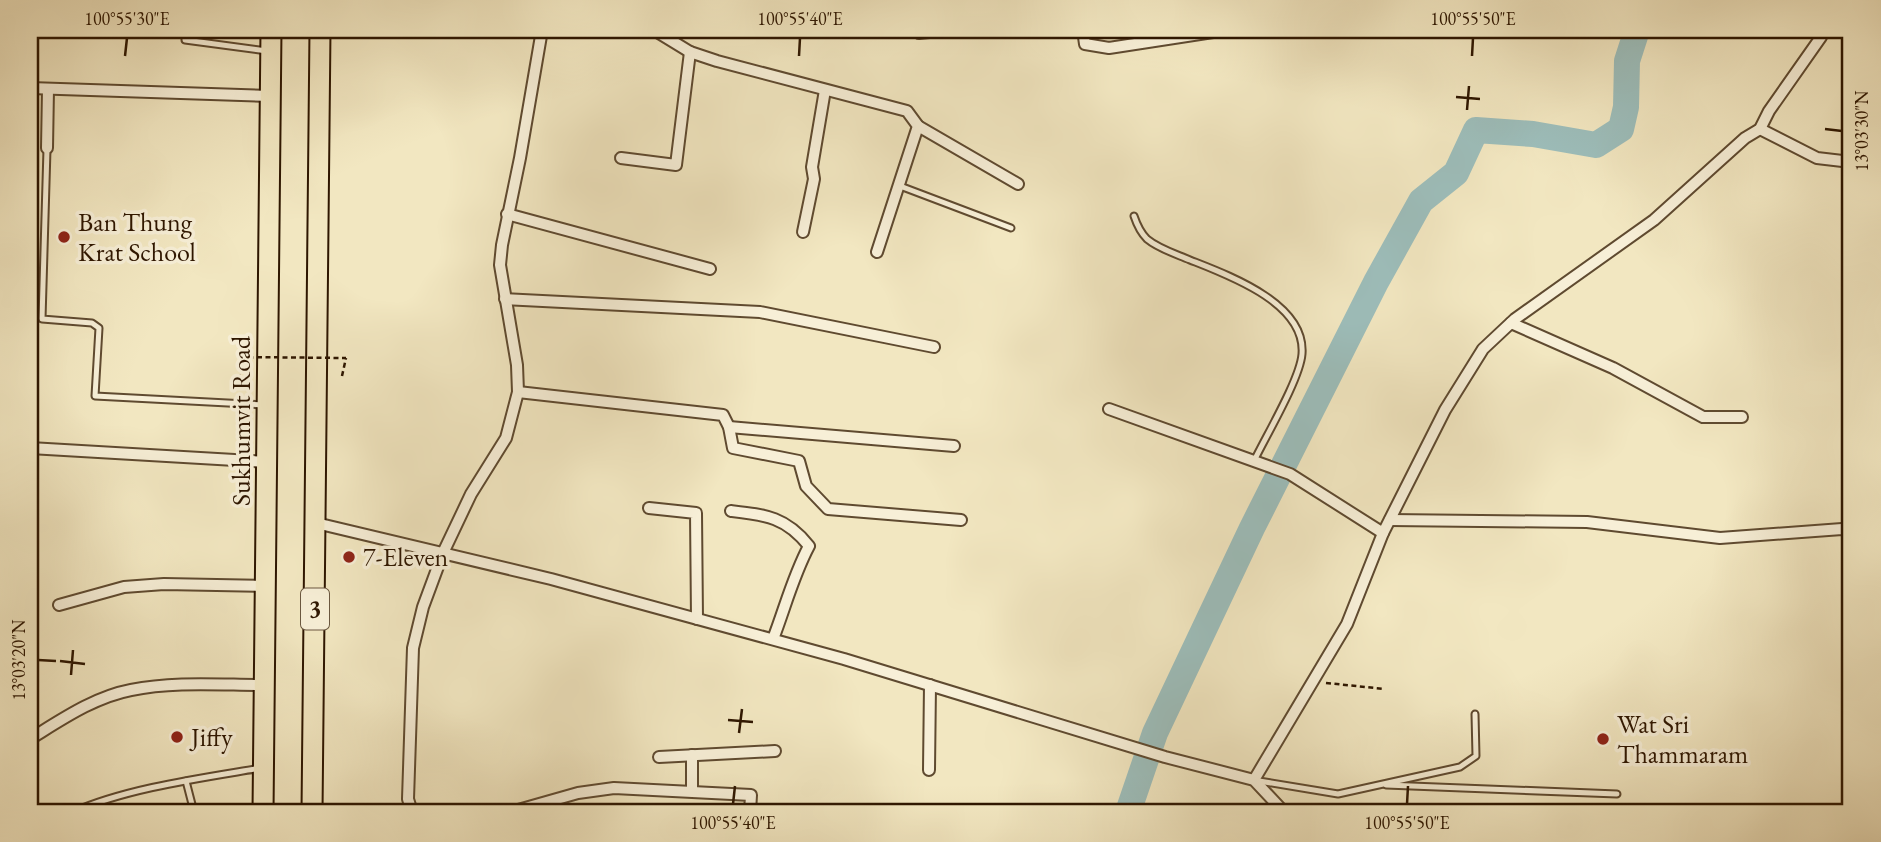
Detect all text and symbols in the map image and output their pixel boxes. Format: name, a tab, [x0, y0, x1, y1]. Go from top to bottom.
text: 100°55'30"E	[84, 7, 170, 30]
text: 100°55'40"E	[757, 7, 843, 30]
text: 100°55'50"E	[1430, 7, 1516, 30]
text: 13°03'30"N	[1850, 90, 1873, 171]
place label: Ban Thung Krat School	[78, 205, 196, 269]
marker: Ban Thung Krat School	[56, 229, 72, 245]
street label: Sukhumvit Road	[224, 335, 258, 506]
place label: 7-Eleven	[363, 540, 449, 574]
marker: 7-Eleven	[341, 549, 357, 565]
road number: 3	[301, 588, 329, 630]
text: 13°03'20"N	[7, 619, 30, 700]
place label: Wat Sri Thammaram	[1617, 707, 1748, 771]
place label: Jiffy	[189, 720, 233, 754]
marker: Jiffy	[169, 729, 185, 745]
marker: Wat Sri Thammaram	[1595, 731, 1611, 747]
text: 100°55'40"E	[690, 811, 776, 834]
text: 100°55'50"E	[1364, 811, 1450, 834]

